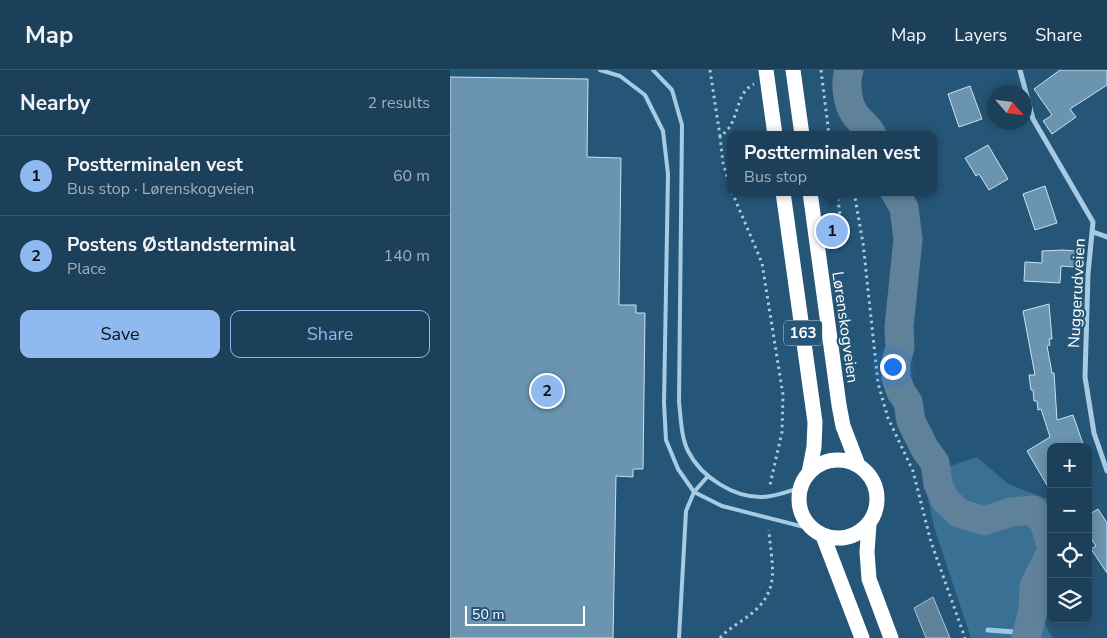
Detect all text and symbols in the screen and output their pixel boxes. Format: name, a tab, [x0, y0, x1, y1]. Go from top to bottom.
text: Map	[25, 19, 73, 51]
text: Map	[891, 23, 926, 47]
text: Layers	[954, 23, 1007, 47]
text: Share	[1035, 23, 1082, 47]
north arrow	[987, 85, 1032, 130]
text: Nearby	[20, 89, 90, 117]
text: 2 results	[368, 92, 430, 114]
popup	[727, 131, 937, 196]
text: Postterminalen vest	[744, 140, 920, 166]
text: Postterminalen vest	[67, 152, 243, 178]
text: 1	[31, 165, 41, 187]
text: 60 m	[393, 165, 430, 187]
text: Bus stop	[744, 166, 807, 188]
text: Bus stop · Lørenskogveien	[67, 178, 254, 200]
pin: 1	[816, 212, 848, 250]
text: Postens Østlandsterminal	[67, 232, 296, 258]
street label: Nuggerudveien	[1063, 238, 1091, 349]
text: 2	[31, 245, 41, 267]
text: 140 m	[383, 245, 430, 267]
text: Place	[67, 258, 106, 280]
street label: Lørenskogveien	[826, 270, 864, 384]
button: Save	[20, 310, 220, 358]
button: Share	[230, 310, 430, 358]
road number: 163	[784, 320, 822, 346]
your location	[880, 354, 906, 380]
pin: 2	[531, 372, 563, 410]
map controls	[1047, 443, 1092, 623]
button: +	[1047, 443, 1092, 488]
button: −	[1047, 488, 1092, 533]
button: locate	[1047, 533, 1092, 578]
button: layers	[1047, 578, 1092, 623]
scale bar	[465, 603, 585, 626]
text: 50 m	[472, 605, 504, 624]

